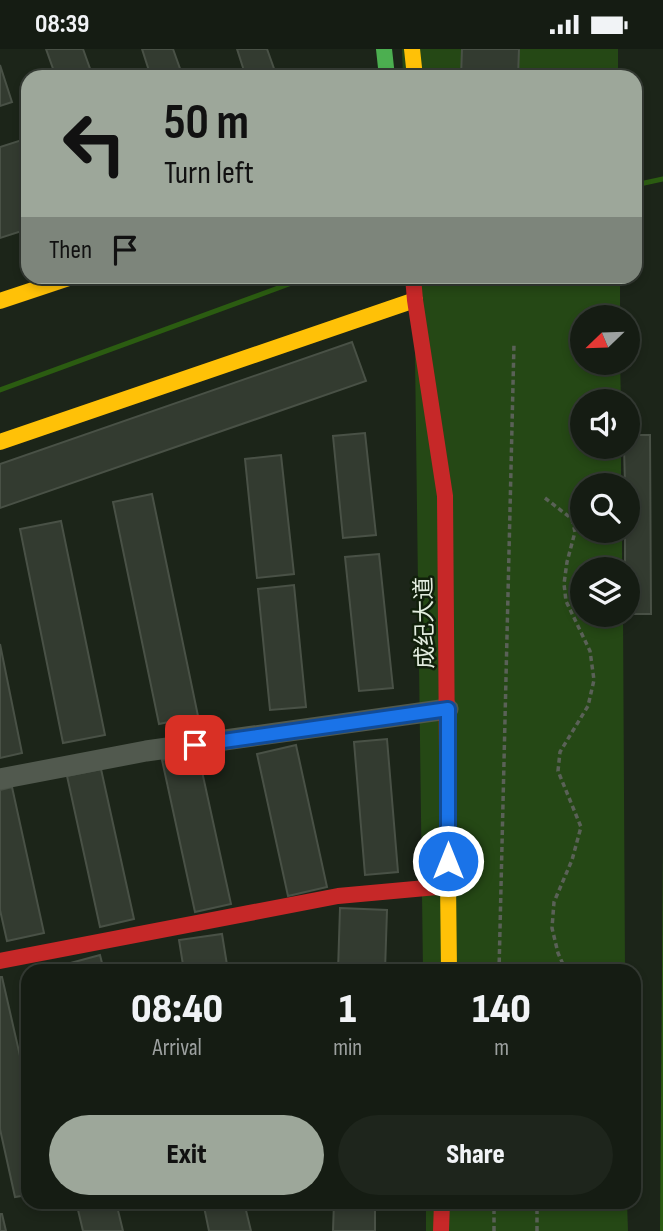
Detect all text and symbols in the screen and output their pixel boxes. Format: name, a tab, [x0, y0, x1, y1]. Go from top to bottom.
text: 08:39	[35, 9, 89, 40]
text: 50 m	[164, 94, 249, 153]
icon: left	[49, 98, 140, 189]
text: Turn left	[164, 154, 254, 193]
icon: arrive	[106, 231, 144, 269]
text: Then	[49, 235, 92, 266]
north arrow	[570, 305, 640, 375]
map controls	[570, 305, 640, 627]
button: sound	[570, 389, 640, 459]
button: search	[570, 473, 640, 543]
button: layers	[570, 557, 640, 627]
street label: 成纪大道	[410, 577, 440, 669]
pin	[165, 715, 225, 775]
icon: arrive	[176, 726, 214, 764]
position arrow	[411, 824, 485, 898]
text: 08:40	[131, 984, 223, 1035]
text: 1	[339, 984, 356, 1035]
text: 140	[472, 984, 531, 1035]
text: Arrival	[152, 1034, 202, 1062]
text: min	[333, 1034, 362, 1062]
text: m	[494, 1034, 509, 1062]
button: Exit	[49, 1115, 324, 1195]
button: Share	[338, 1115, 613, 1195]

